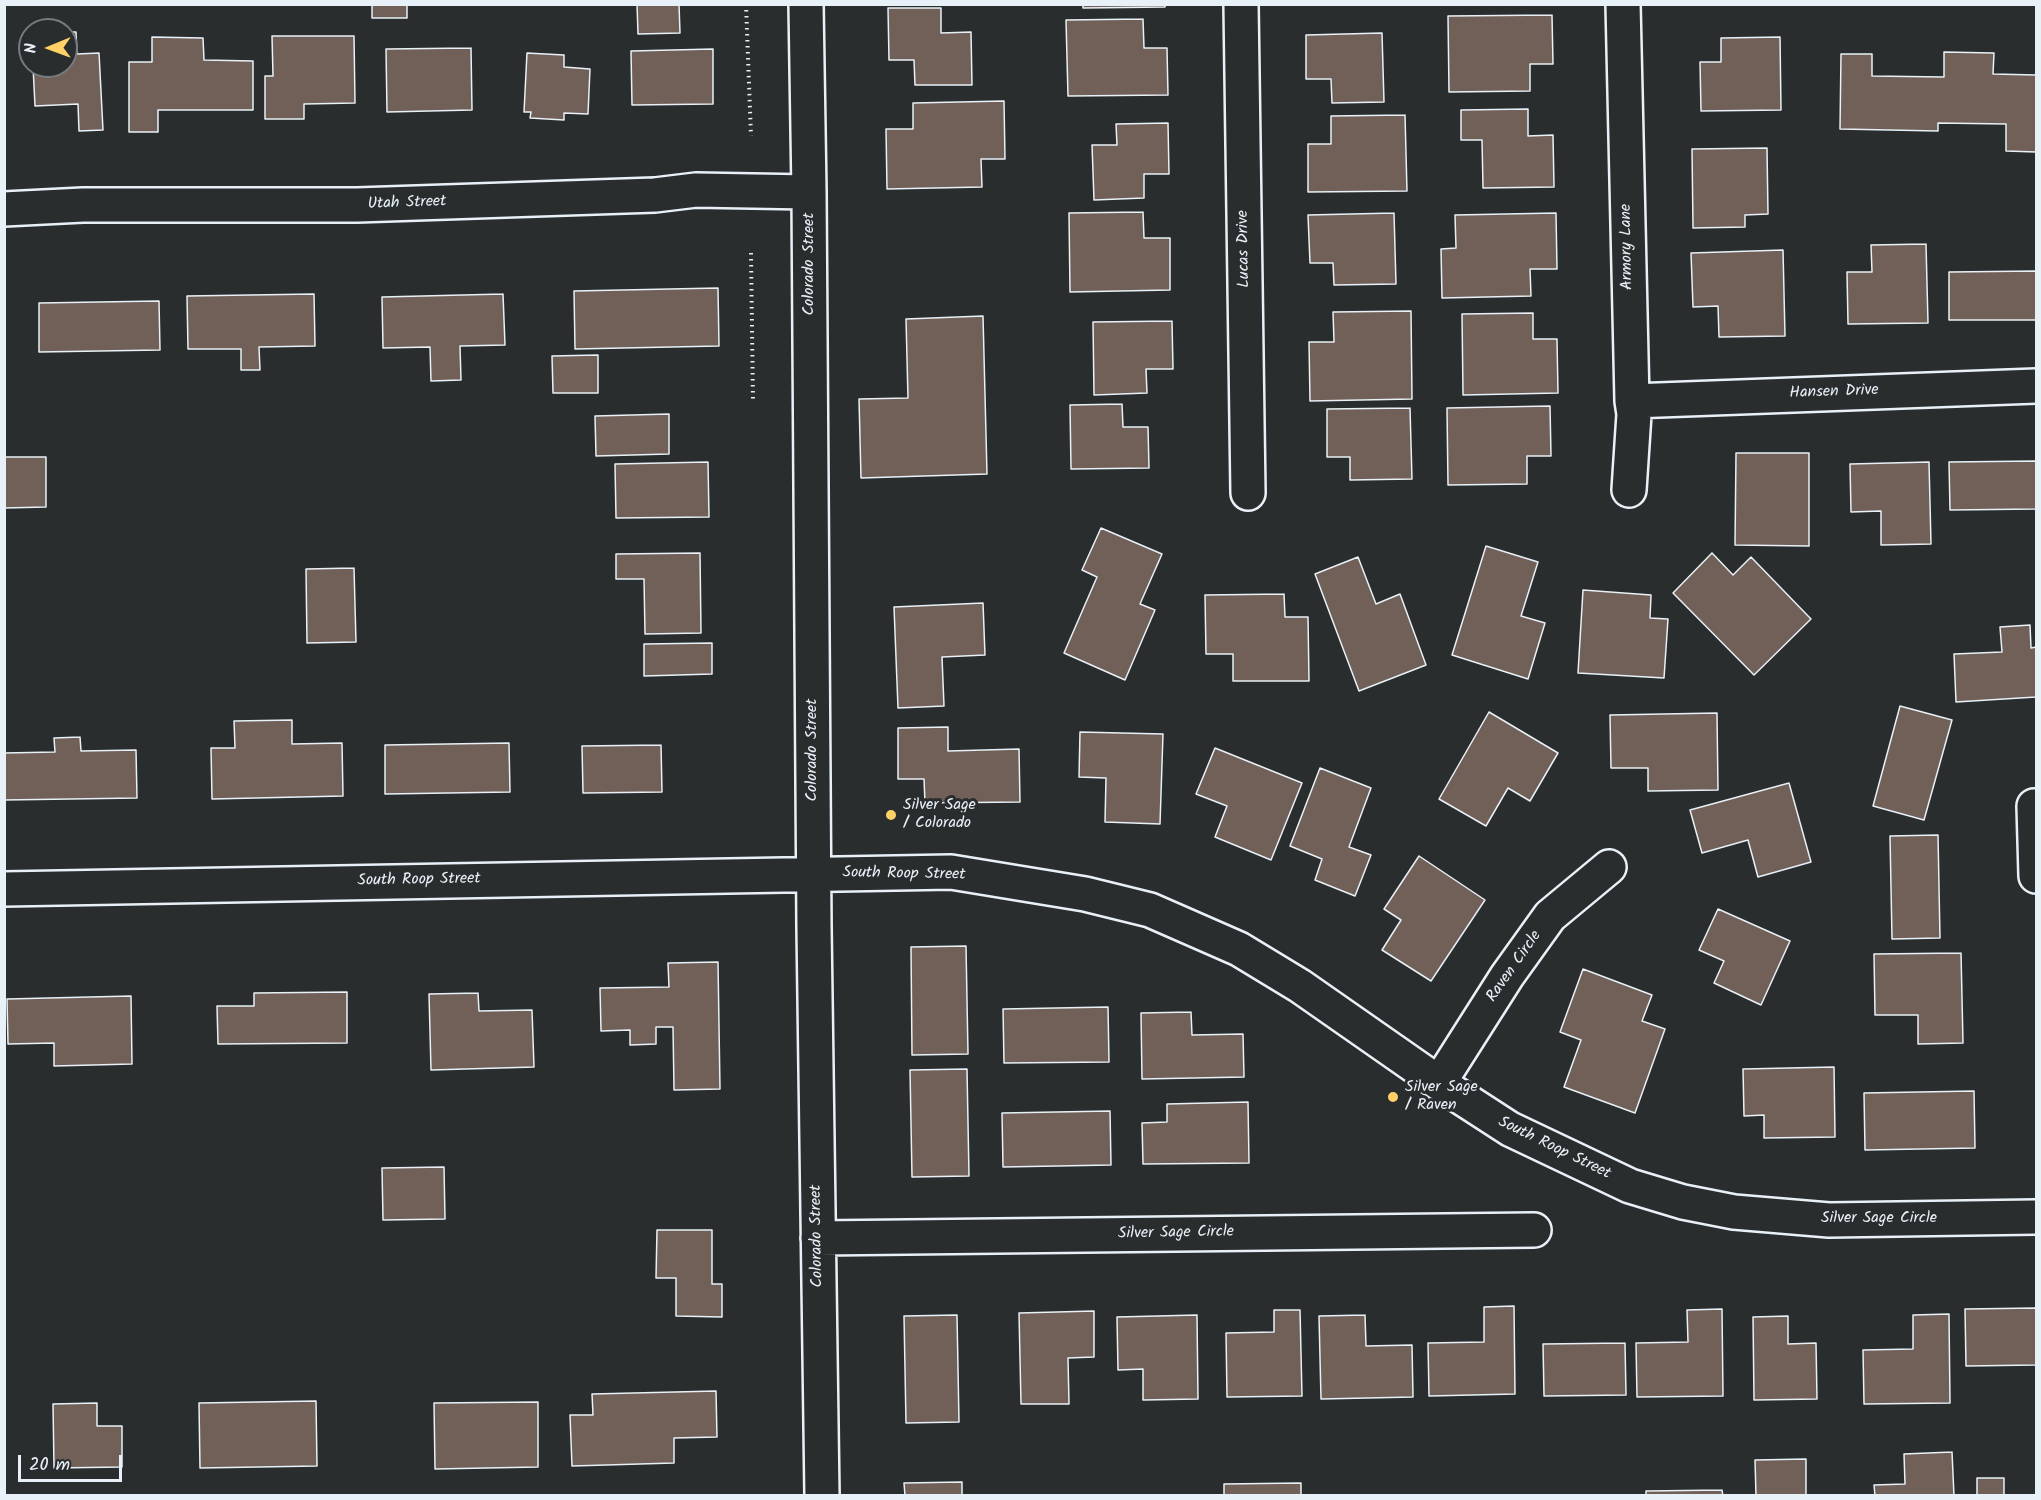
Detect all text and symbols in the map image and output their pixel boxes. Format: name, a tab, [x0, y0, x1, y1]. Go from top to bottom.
north arrow	[18, 18, 78, 78]
text: N	[19, 43, 44, 54]
street label: Utah Street	[367, 193, 447, 215]
street label: Armory Lane	[1618, 204, 1638, 290]
street label: Lucas Drive	[1235, 210, 1255, 288]
street label: Colorado Street	[800, 212, 820, 316]
street label: Hansen Drive	[1789, 382, 1879, 404]
street label: Colorado Street	[803, 698, 823, 802]
place label: Silver Sage / Colorado	[903, 796, 976, 834]
marker: Silver Sage / Colorado	[884, 808, 898, 822]
street label: South Roop Street	[842, 864, 966, 886]
street label: South Roop Street	[357, 870, 481, 892]
street label: Raven Circle	[1483, 928, 1547, 1006]
place label: Silver Sage / Raven	[1405, 1078, 1478, 1116]
marker: Silver Sage / Raven	[1386, 1090, 1400, 1104]
street label: South Roop Street	[1494, 1113, 1614, 1185]
street label: Colorado Street	[808, 1184, 828, 1288]
street label: Silver Sage Circle	[1821, 1209, 1937, 1229]
street label: Silver Sage Circle	[1118, 1223, 1234, 1245]
scale bar	[21, 1443, 124, 1481]
text: 20 m	[29, 1451, 70, 1480]

